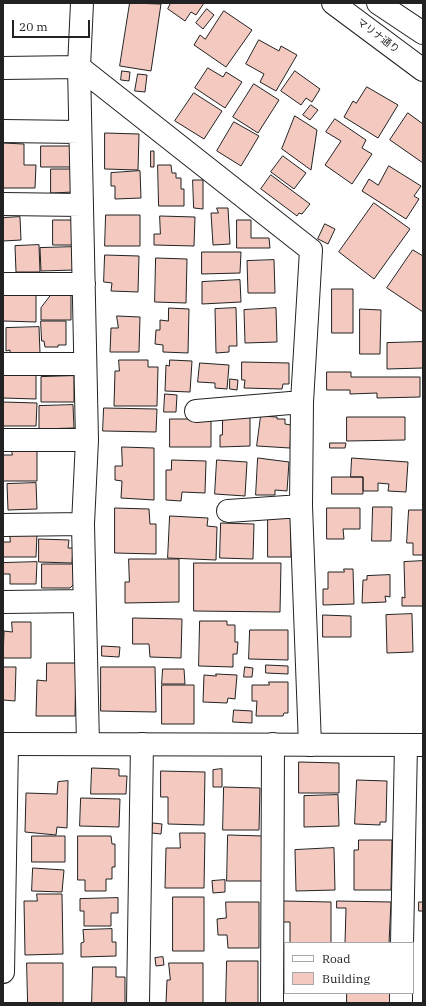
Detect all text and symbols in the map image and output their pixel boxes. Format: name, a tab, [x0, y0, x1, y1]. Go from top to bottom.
scale bar	[14, 12, 92, 38]
street label: マリナ通り	[354, 16, 402, 56]
text: 20 m	[19, 19, 48, 34]
legend	[284, 942, 414, 994]
text: Road	[322, 951, 351, 966]
text: Building	[322, 971, 370, 986]

